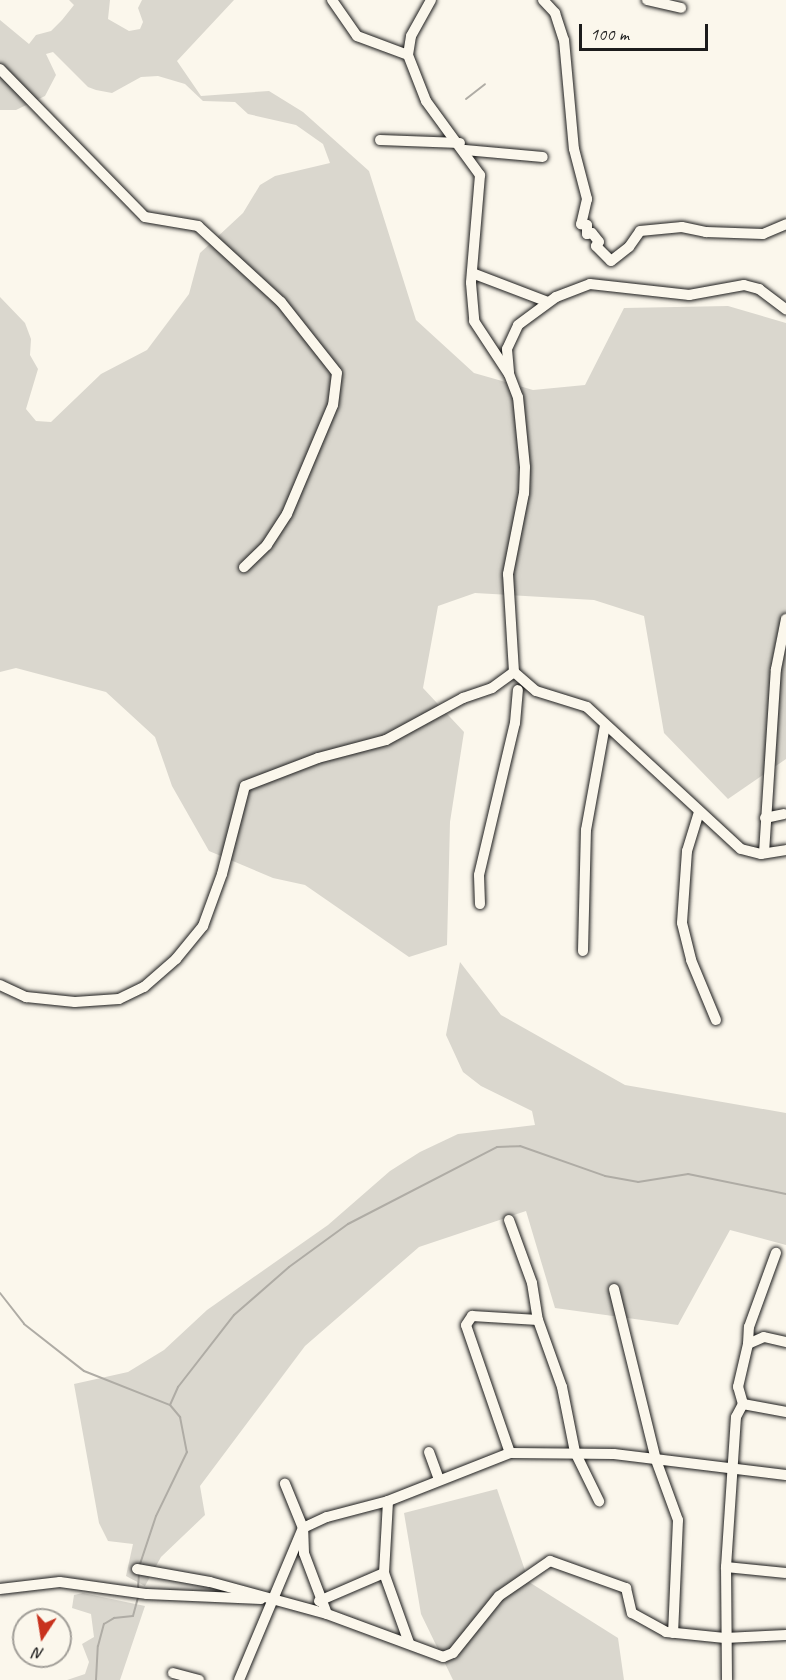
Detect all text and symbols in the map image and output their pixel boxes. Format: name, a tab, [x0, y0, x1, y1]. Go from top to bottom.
scale bar	[582, 12, 711, 50]
text: 100 m	[590, 23, 629, 45]
north arrow	[12, 1608, 72, 1668]
text: N	[32, 1643, 46, 1664]

